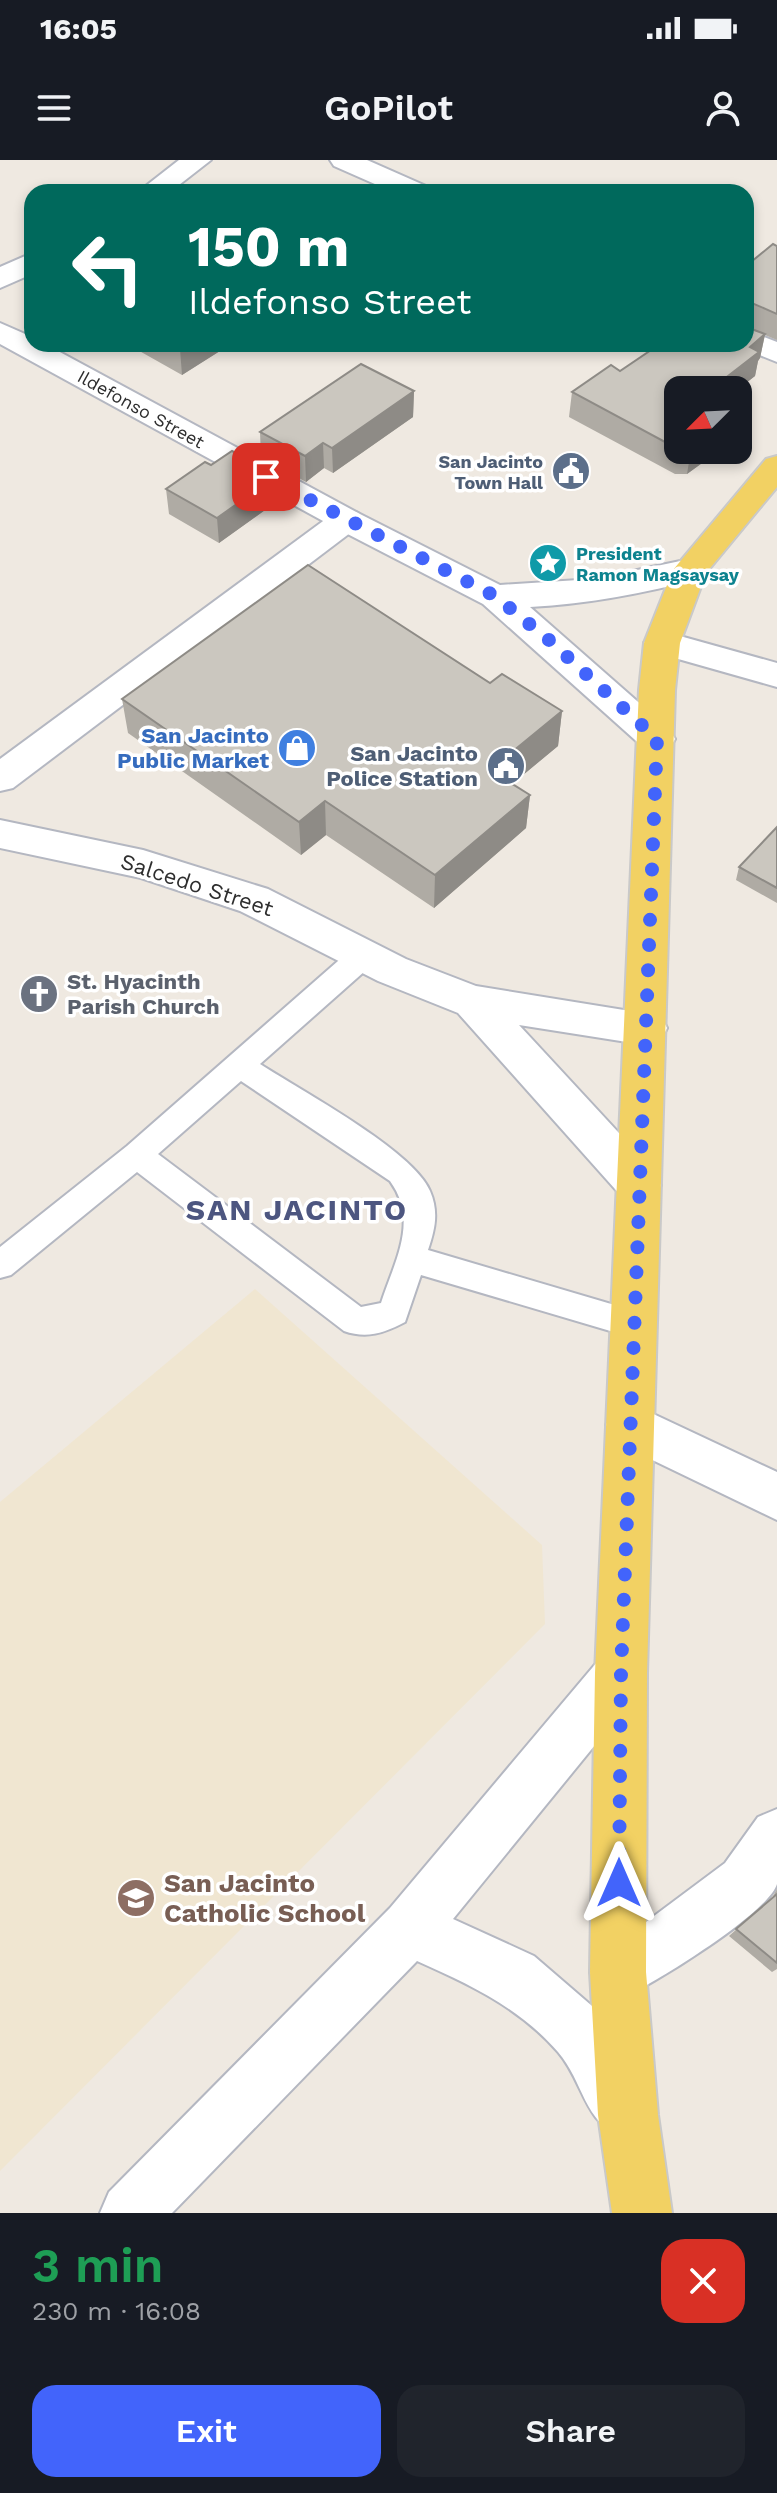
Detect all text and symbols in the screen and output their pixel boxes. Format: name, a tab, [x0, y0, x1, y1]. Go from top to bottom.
text: 16:05	[40, 11, 117, 46]
icon: menu	[32, 86, 76, 130]
icon: person	[701, 86, 745, 130]
text: GoPilot	[324, 87, 453, 129]
text: 150 m	[188, 214, 350, 280]
icon: left	[56, 216, 160, 320]
text: Ildefonso Street	[188, 281, 471, 323]
street label: Ildefonso Street	[74, 365, 208, 453]
north arrow	[664, 376, 752, 464]
map controls	[664, 376, 752, 464]
pin	[232, 443, 300, 511]
public building icon: San Jacinto Town Hall	[550, 450, 592, 492]
place label: San Jacinto Town Hall	[438, 451, 543, 493]
icon: arrive	[244, 455, 288, 499]
place icon: President Ramon Magsaysay	[527, 542, 569, 584]
place label: President Ramon Magsaysay	[576, 543, 740, 585]
place label: San Jacinto Public Market	[117, 723, 269, 773]
shop icon: San Jacinto Public Market	[276, 727, 318, 769]
place label: San Jacinto Police Station	[326, 741, 478, 791]
public building icon: San Jacinto Police Station	[485, 745, 527, 787]
street label: Salcedo Street	[118, 849, 276, 921]
place label: St. Hyacinth Parish Church	[67, 969, 220, 1019]
church icon: St. Hyacinth Parish Church	[18, 973, 60, 1015]
district label: SAN JACINTO	[186, 1192, 408, 1227]
position arrow	[577, 1841, 661, 1925]
place label: San Jacinto Catholic School	[164, 1868, 366, 1928]
school or university icon: San Jacinto Catholic School	[115, 1877, 157, 1919]
text: 3 min	[32, 2237, 164, 2294]
button: close	[661, 2239, 745, 2323]
text: 230 m · 16:08	[32, 2296, 201, 2326]
button: Exit	[32, 2385, 381, 2477]
button: Share	[397, 2385, 745, 2477]

